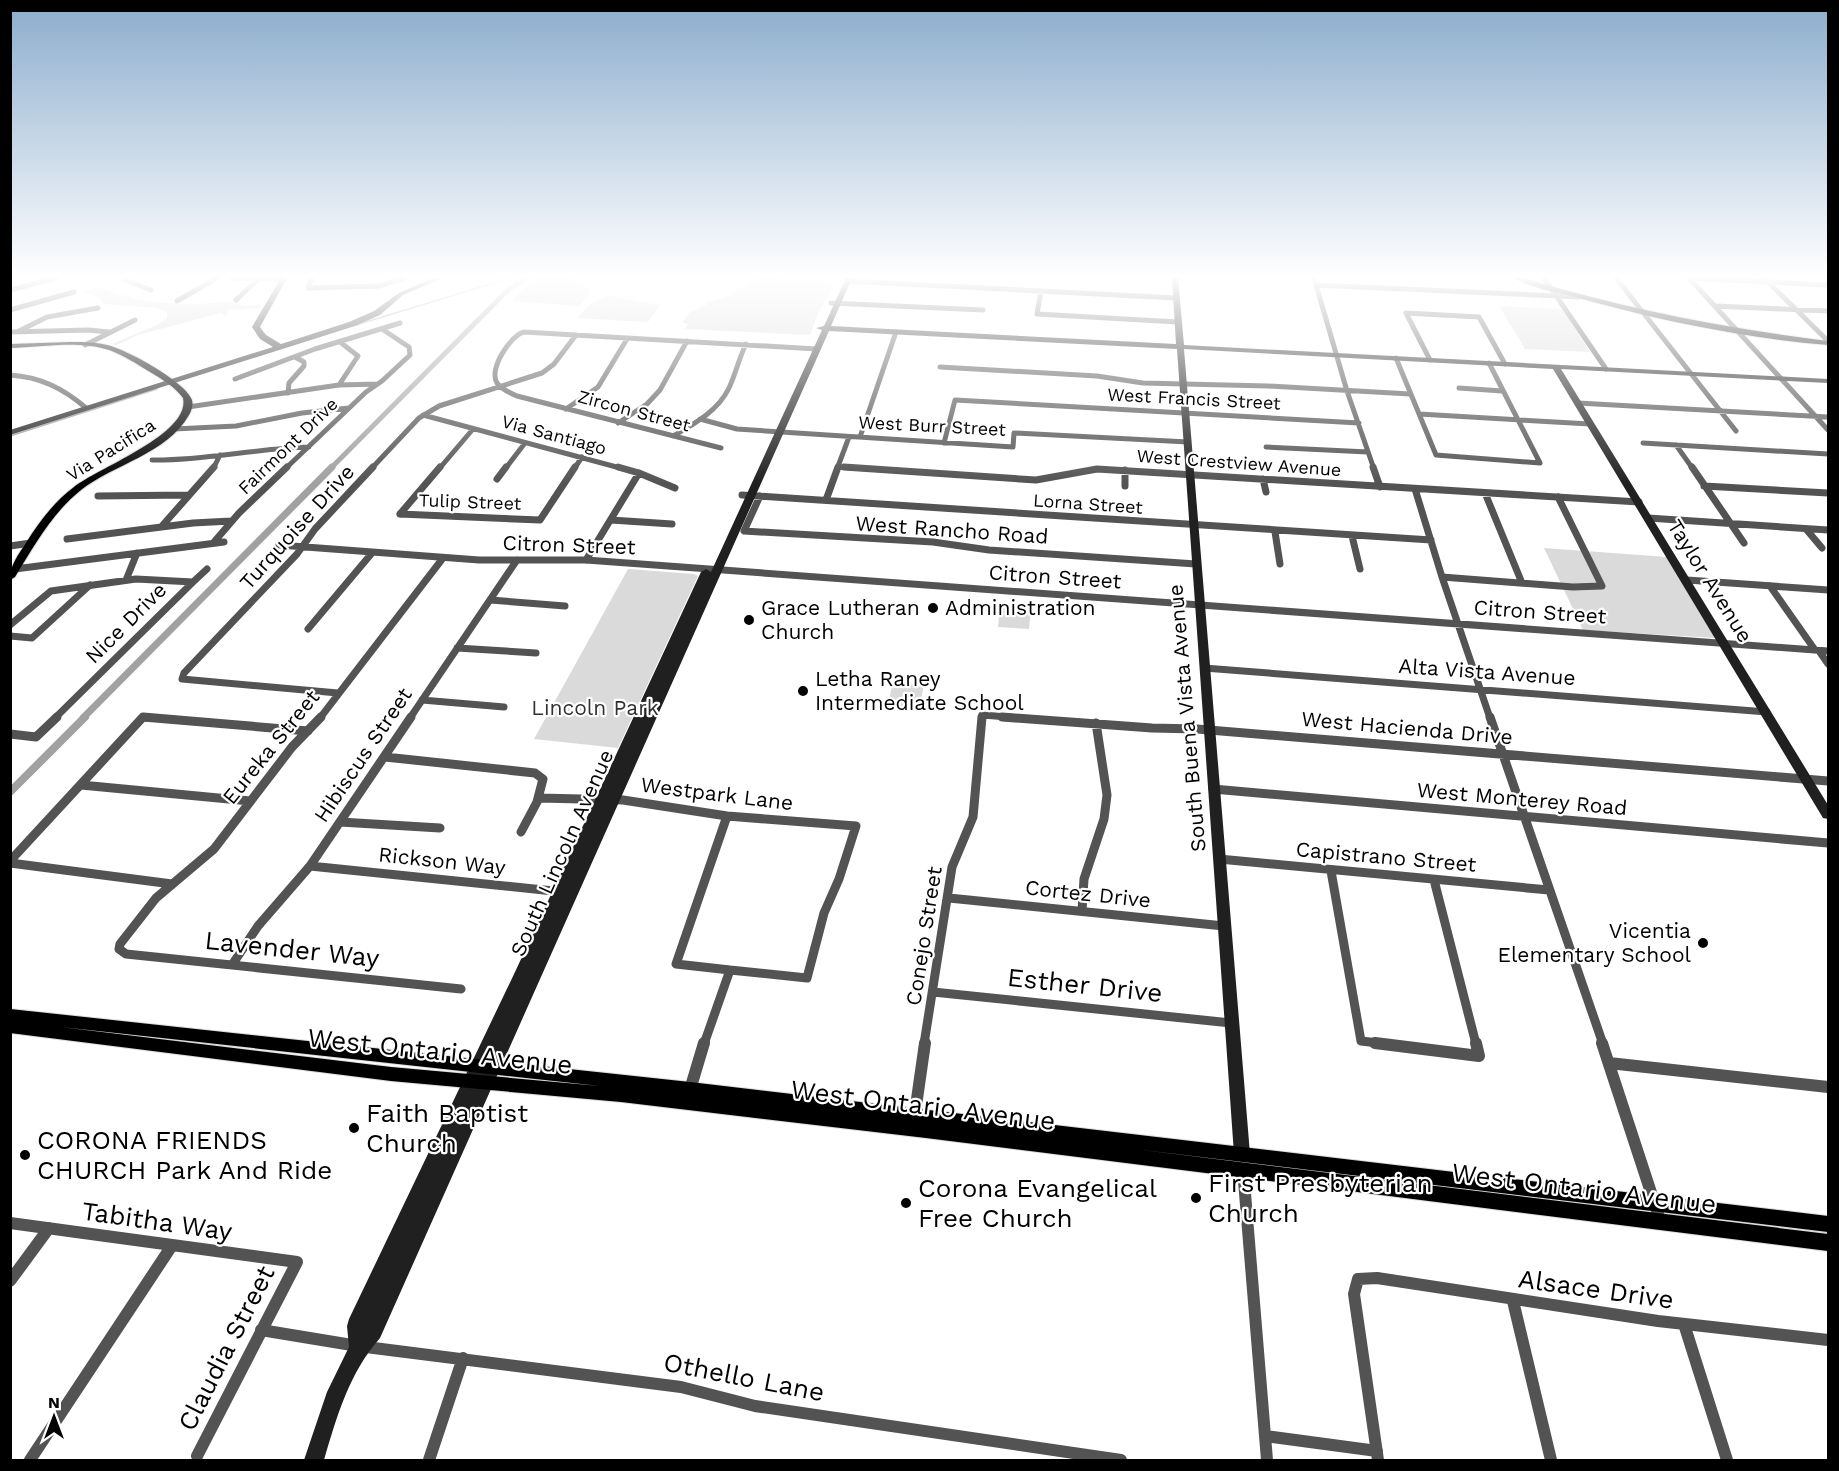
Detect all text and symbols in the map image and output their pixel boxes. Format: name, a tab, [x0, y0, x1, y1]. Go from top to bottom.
street label: West Francis Street	[1107, 383, 1282, 414]
street label: Zircon Street	[576, 385, 693, 436]
street label: Fairmont Drive	[234, 393, 342, 498]
street label: Via Santiago	[499, 410, 609, 459]
street label: West Burr Street	[858, 411, 1007, 440]
street label: Via Pacifica	[63, 414, 159, 485]
street label: West Crestview Avenue	[1136, 445, 1342, 480]
street label: Turquoise Drive	[234, 459, 359, 594]
street label: Tulip Street	[418, 489, 522, 514]
street label: Lorna Street	[1032, 489, 1144, 518]
street label: West Rancho Road	[855, 510, 1049, 549]
street label: Taylor Avenue	[1663, 515, 1758, 647]
street label: Citron Street	[502, 530, 636, 559]
street label: Citron Street	[988, 559, 1122, 594]
street label: Nice Drive	[80, 577, 171, 668]
street label: South Buena Vista Avenue	[1162, 583, 1211, 853]
street label: Citron Street	[1473, 594, 1607, 629]
place label: Grace Lutheran Church	[761, 595, 920, 644]
place label: Administration	[945, 595, 1096, 620]
marker: Administration	[926, 601, 940, 615]
marker: Grace Lutheran Church	[742, 613, 756, 627]
street label: Alta Vista Avenue	[1398, 653, 1576, 690]
place label: Letha Raney Intermediate School	[815, 666, 1024, 715]
street label: Hibiscus Street	[308, 682, 417, 827]
street label: Eureka Street	[217, 684, 324, 809]
marker: Letha Raney Intermediate School	[796, 684, 810, 698]
park label: Lincoln Park	[531, 695, 659, 720]
street label: West Hacienda Drive	[1300, 706, 1514, 749]
street label: South Lincoln Avenue	[505, 746, 618, 960]
street label: Westpark Lane	[639, 772, 795, 815]
street label: West Monterey Road	[1416, 777, 1628, 820]
street label: Capistrano Street	[1295, 836, 1478, 877]
street label: Rickson Way	[377, 841, 507, 880]
street label: Conejo Street	[900, 864, 947, 1007]
street label: Cortez Drive	[1024, 874, 1152, 913]
place label: Vicentia Elementary School	[1498, 918, 1692, 967]
street label: Lavender Way	[203, 925, 381, 973]
marker: Vicentia Elementary School	[1696, 936, 1710, 950]
street label: Esther Drive	[1006, 962, 1164, 1008]
street label: West Ontario Avenue	[306, 1022, 574, 1080]
street label: West Ontario Avenue	[789, 1074, 1057, 1136]
place label: Faith Baptist Church	[366, 1098, 528, 1158]
marker: Faith Baptist Church	[347, 1121, 361, 1135]
place label: CORONA FRIENDS CHURCH Park And Ride	[37, 1125, 332, 1185]
marker: CORONA FRIENDS CHURCH Park And Ride	[18, 1148, 32, 1162]
street label: West Ontario Avenue	[1450, 1157, 1718, 1219]
place label: First Presbyterian Church	[1208, 1168, 1433, 1228]
place label: Corona Evangelical Free Church	[918, 1173, 1157, 1233]
marker: First Presbyterian Church	[1189, 1191, 1203, 1205]
street label: Tabitha Way	[80, 1196, 235, 1246]
marker: Corona Evangelical Free Church	[899, 1196, 913, 1210]
street label: Claudia Street	[172, 1260, 281, 1435]
street label: Alsace Drive	[1516, 1263, 1676, 1315]
street label: Othello Lane	[661, 1347, 827, 1407]
north arrow	[24, 1387, 84, 1447]
text: N	[48, 1393, 60, 1412]

